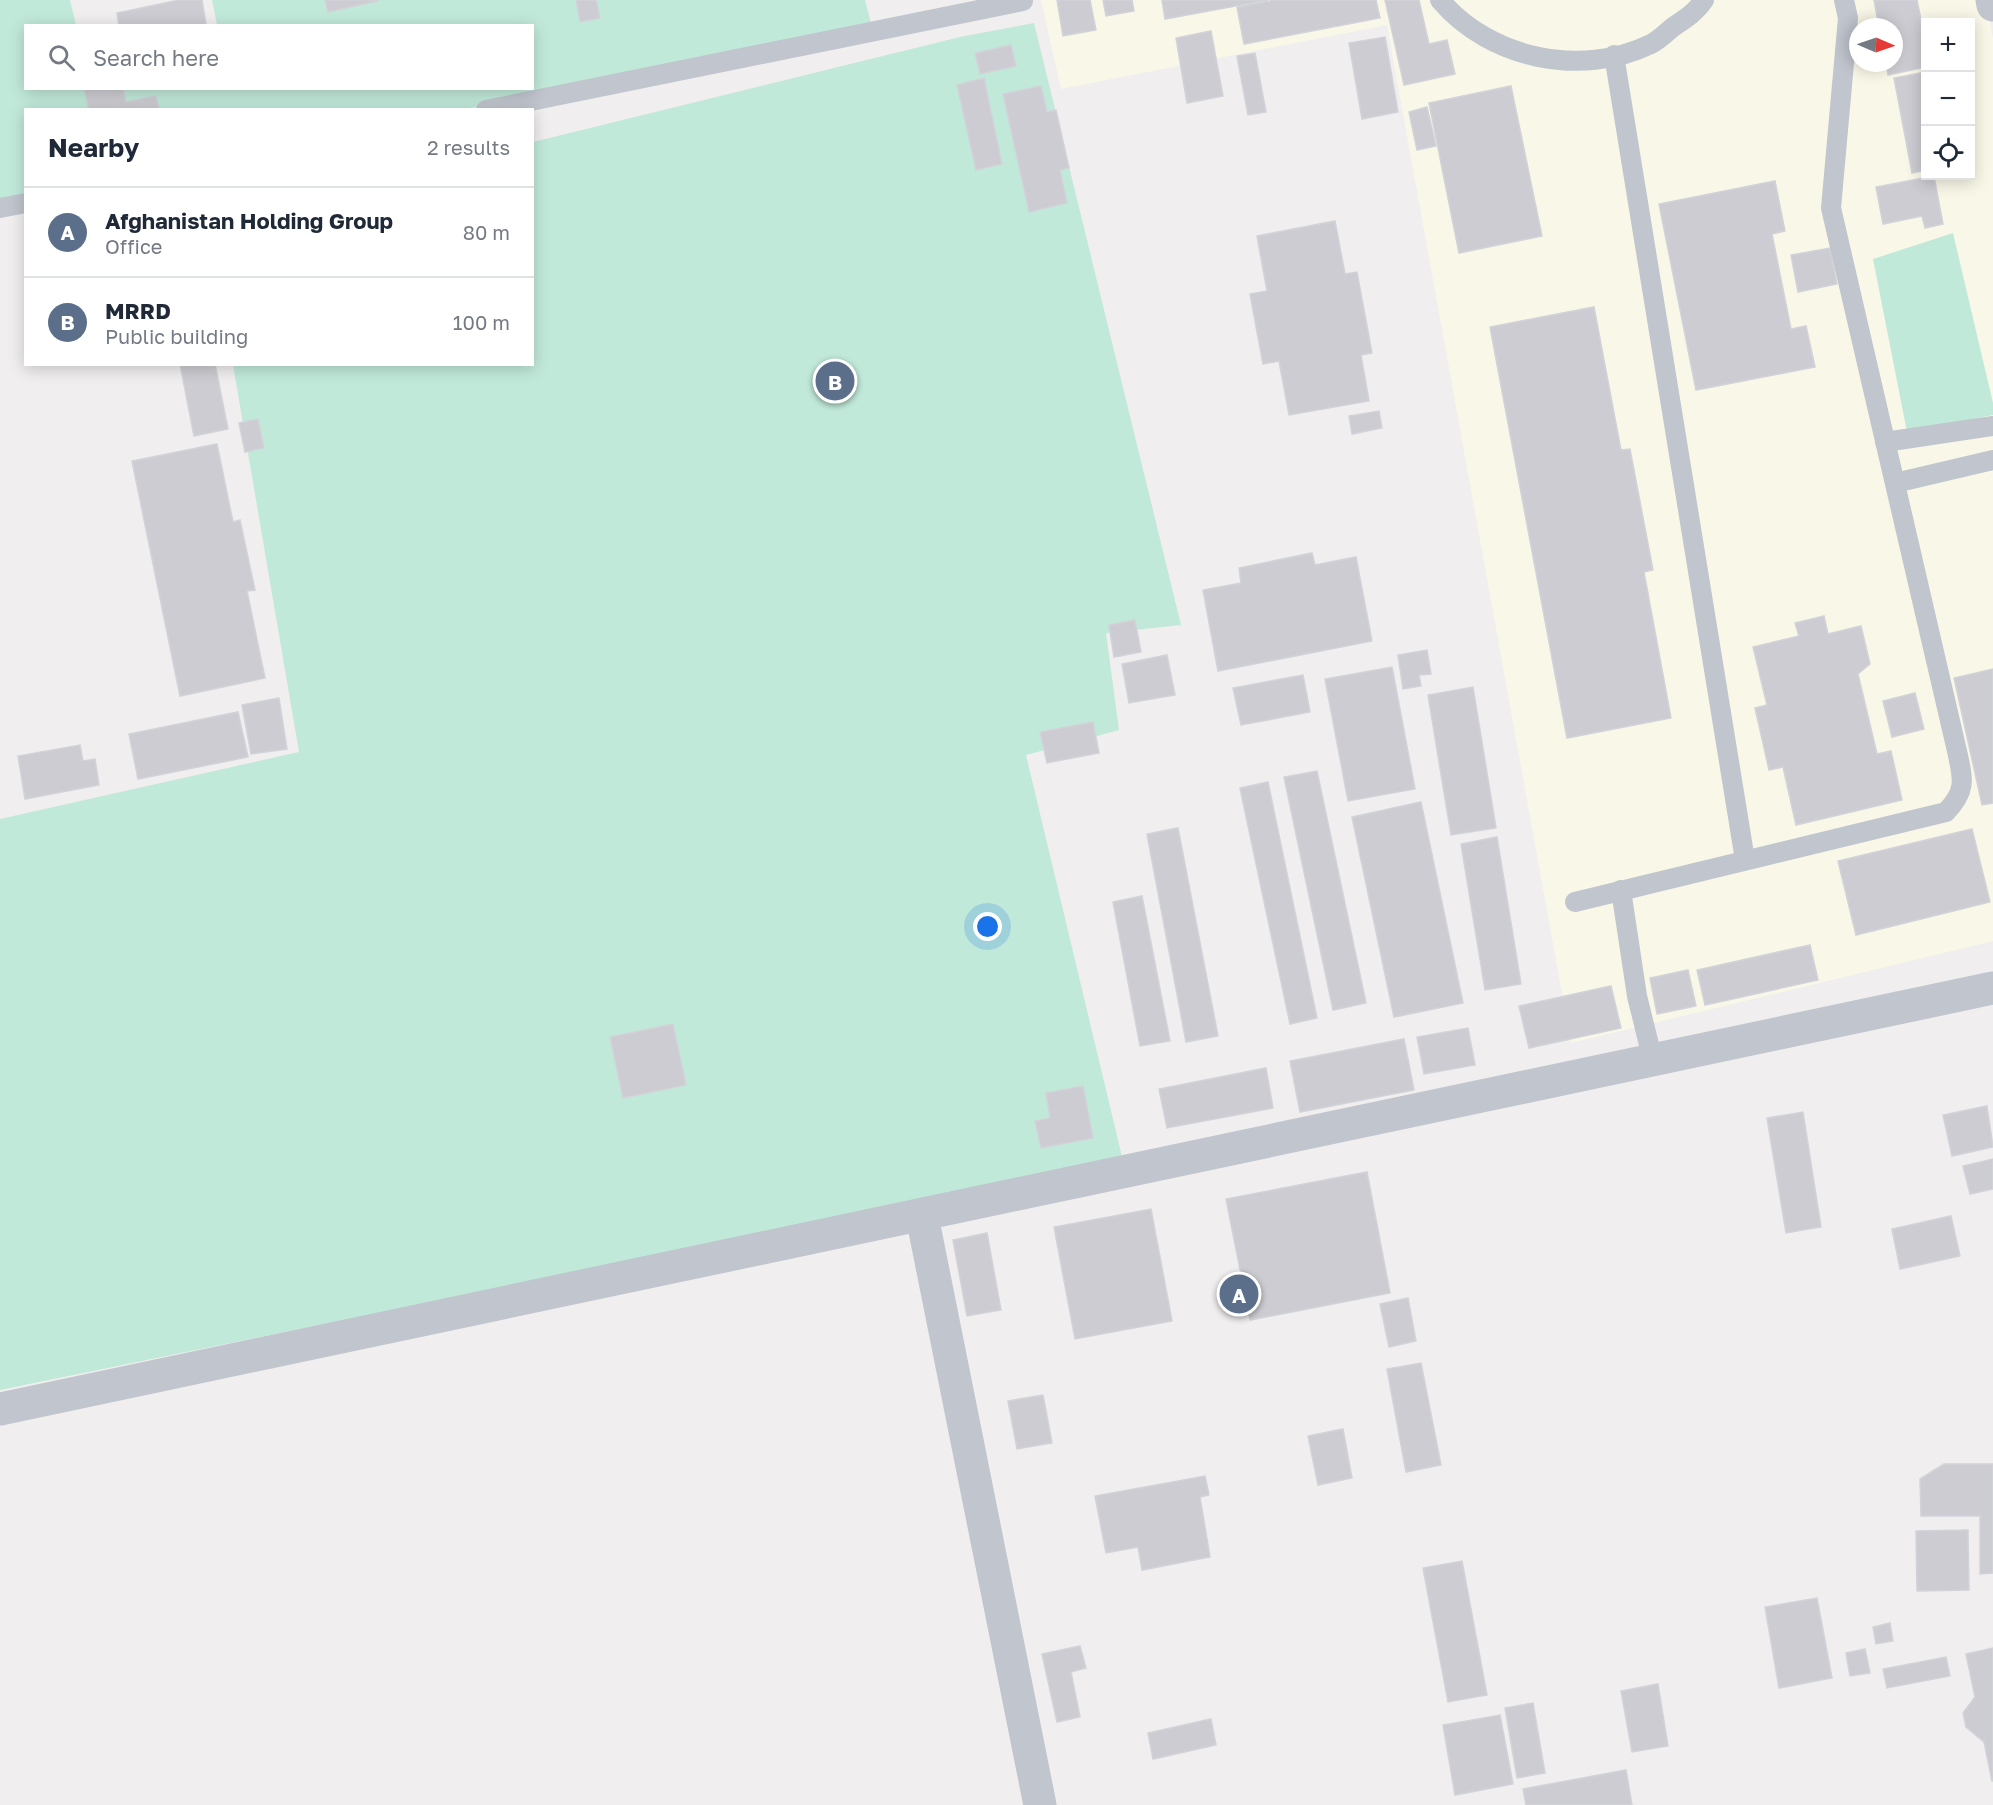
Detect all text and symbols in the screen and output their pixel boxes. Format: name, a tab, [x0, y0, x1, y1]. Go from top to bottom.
north arrow	[1849, 18, 1903, 72]
map controls	[1921, 18, 1975, 180]
button: +	[1921, 18, 1975, 72]
search box	[24, 24, 534, 90]
icon: search	[45, 41, 78, 74]
text: Search here	[93, 44, 219, 71]
button: −	[1921, 72, 1975, 126]
button: locate	[1921, 126, 1975, 180]
text: Nearby	[48, 132, 139, 163]
text: 2 results	[427, 135, 510, 159]
text: Afghanistan Holding Group	[105, 207, 393, 234]
text: A	[60, 220, 75, 244]
text: 80 m	[463, 220, 510, 244]
text: Office	[105, 234, 162, 258]
text: MRRD	[105, 297, 171, 324]
text: B	[60, 310, 75, 334]
text: 100 m	[453, 310, 510, 334]
text: Public building	[105, 324, 248, 348]
pin: B	[816, 358, 854, 404]
your location	[973, 912, 1002, 941]
pin: A	[1220, 1272, 1258, 1316]

